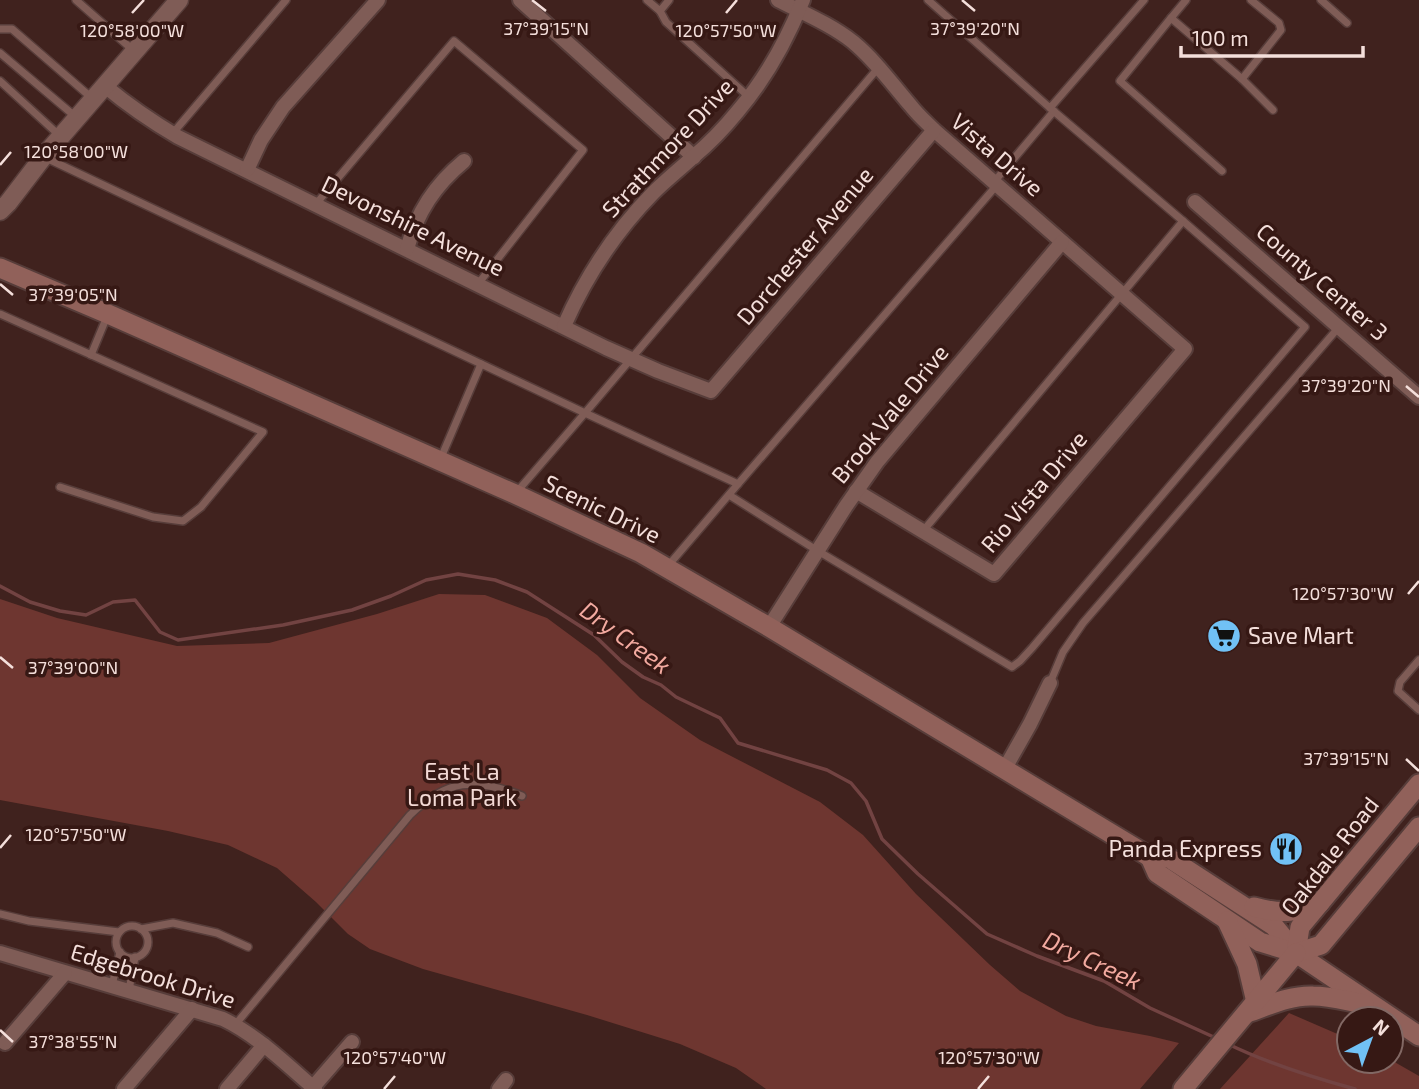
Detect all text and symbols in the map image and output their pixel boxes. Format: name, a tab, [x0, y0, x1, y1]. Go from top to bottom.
scale bar	[1181, 14, 1363, 58]
text: 37°39'15"N	[503, 17, 589, 39]
text: 37°39'20"N	[930, 17, 1020, 39]
text: 120°58'00"W	[80, 19, 184, 41]
text: 120°57'50"W	[675, 19, 777, 41]
text: 100 m	[1192, 25, 1249, 50]
street label: Strathmore Drive	[596, 72, 739, 223]
street label: Vista Drive	[946, 107, 1049, 202]
text: 120°58'00"W	[24, 140, 128, 162]
street label: Dorchester Avenue	[730, 161, 878, 330]
street label: Devonshire Avenue	[318, 169, 509, 281]
street label: County Center 3	[1251, 217, 1394, 346]
text: 37°39'05"N	[28, 283, 118, 305]
street label: Brook Vale Drive	[825, 338, 954, 488]
text: 37°39'20"N	[1301, 374, 1391, 396]
street label: Rio Vista Drive	[974, 425, 1092, 558]
street label: Scenic Drive	[540, 468, 665, 548]
text: 120°57'30"W	[1292, 582, 1394, 604]
water label: Dry Creek	[575, 594, 677, 679]
supermarket icon: Save Mart	[1205, 617, 1243, 655]
place label: Save Mart	[1248, 621, 1354, 649]
text: 37°39'00"N	[28, 656, 118, 678]
text: 37°39'15"N	[1303, 747, 1389, 769]
park label: East La Loma Park	[407, 757, 517, 811]
street label: Oakdale Road	[1274, 791, 1384, 920]
text: 120°57'50"W	[25, 823, 127, 845]
restaurant icon: Panda Express	[1267, 830, 1305, 868]
place label: Panda Express	[1109, 834, 1262, 862]
water label: Dry Creek	[1039, 924, 1146, 995]
street label: Edgebrook Drive	[68, 937, 239, 1013]
north arrow	[1335, 1005, 1405, 1075]
text: N	[1369, 1014, 1394, 1040]
text: 37°38'55"N	[29, 1030, 117, 1052]
text: 120°57'40"W	[344, 1046, 446, 1068]
text: 120°57'30"W	[938, 1046, 1040, 1068]

